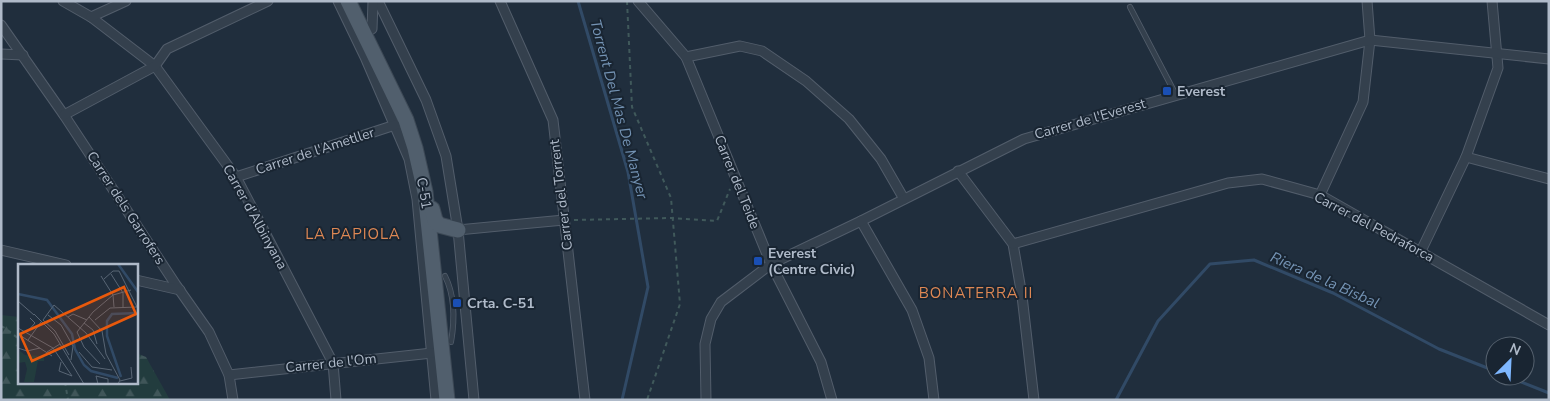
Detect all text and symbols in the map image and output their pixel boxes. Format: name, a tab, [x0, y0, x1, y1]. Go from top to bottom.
water label: Torrent Del Mas De Manyer	[585, 17, 653, 201]
place label: Everest	[1177, 82, 1226, 101]
marker: Everest	[1161, 85, 1173, 97]
street label: Carrer de l'Everest	[1032, 94, 1148, 144]
street label: Carrer de l'Ametller	[253, 123, 377, 179]
street label: Carrer del Teide	[710, 132, 764, 232]
street label: Carrer del Torrent	[545, 138, 577, 251]
street label: Carrer dels Garrofers	[82, 148, 170, 269]
street label: Carrer d'Albinyana	[218, 161, 292, 273]
street label: C-51	[412, 176, 436, 210]
street label: Carrer del Pedraforca	[1311, 187, 1437, 267]
district label: LA PAPIOLA	[305, 224, 401, 244]
place label: Everest (Centre Civic)	[768, 244, 856, 279]
water label: Riera de la Bisbal	[1267, 247, 1383, 313]
marker: Everest (Centre Civic)	[752, 255, 764, 267]
inset map	[18, 264, 138, 384]
district label: BONATERRA II	[919, 283, 1033, 303]
place label: Crta. C-51	[467, 294, 535, 313]
marker: Crta. C-51	[451, 297, 463, 309]
north arrow	[1485, 336, 1535, 386]
text: N	[1506, 339, 1524, 360]
street label: Carrer de l'Om	[285, 349, 377, 377]

